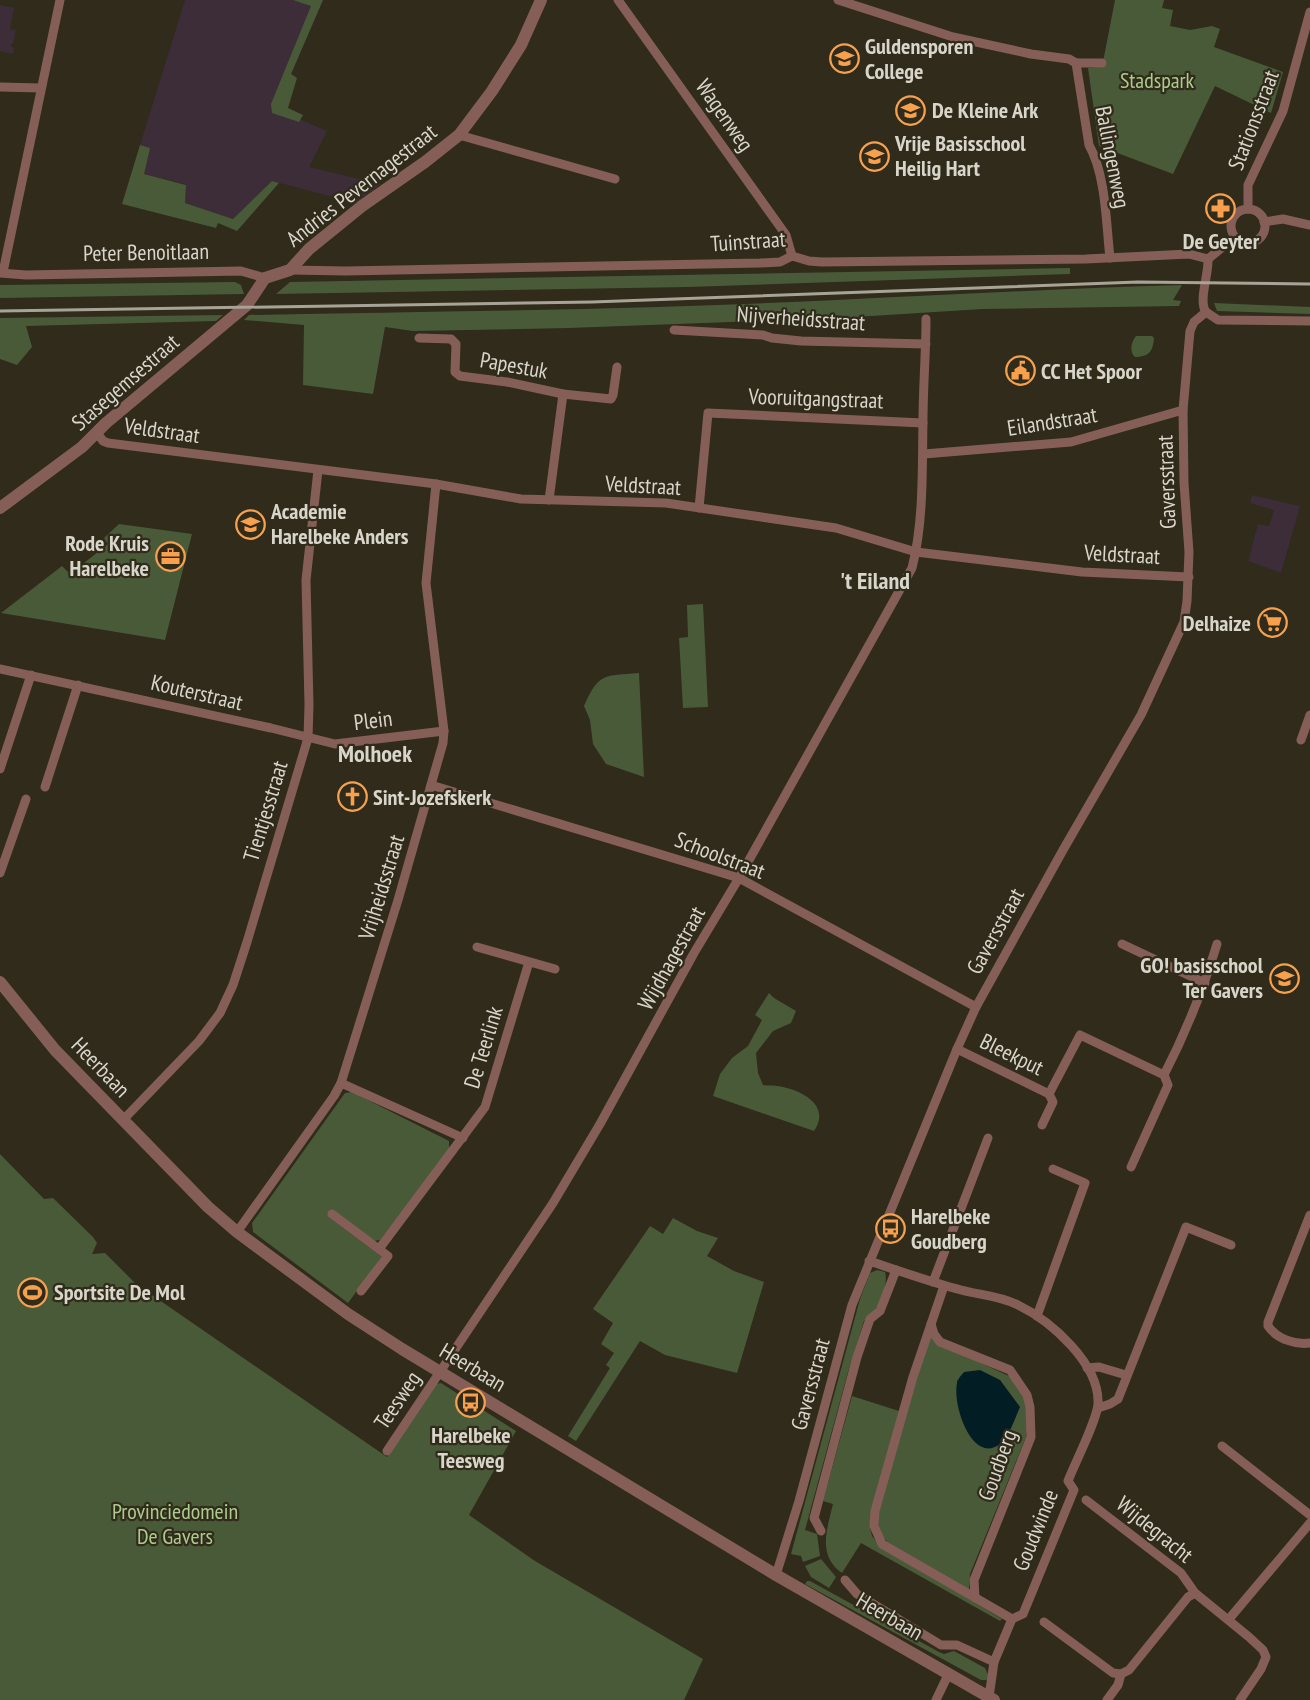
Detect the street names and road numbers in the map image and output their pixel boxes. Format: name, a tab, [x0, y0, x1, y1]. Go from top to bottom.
street label: Stationsstraat	[1221, 66, 1285, 174]
street label: Wagenweg	[690, 73, 760, 157]
street label: Ballingenweg	[1089, 104, 1137, 210]
street label: Andries Pevernagestraat	[280, 118, 442, 252]
street label: Tuinstraat	[710, 224, 786, 258]
street label: Peter Benoitlaan	[83, 237, 209, 267]
street label: Nijverheidsstraat	[736, 300, 866, 336]
street label: Stasegemsestraat	[66, 328, 184, 436]
street label: Papestuk	[478, 345, 551, 385]
street label: Vooruitgangstraat	[747, 382, 884, 414]
street label: Eilandstraat	[1005, 400, 1099, 442]
street label: Veldstraat	[121, 411, 202, 449]
street label: Gaversstraat	[1150, 435, 1182, 529]
street label: Veldstraat	[603, 469, 682, 501]
street label: Veldstraat	[1082, 538, 1161, 570]
street label: Kouterstraat	[148, 668, 246, 716]
street label: Plein	[352, 704, 394, 736]
street label: Tientjesstraat	[236, 757, 294, 865]
street label: Schoolstraat	[671, 825, 769, 885]
street label: Vrijheidsstraat	[351, 831, 410, 944]
street label: Gaversstraat	[960, 883, 1030, 979]
street label: Wijdhagestraat	[631, 901, 711, 1015]
street label: De Teerlink	[457, 1002, 509, 1091]
street label: Bleekput	[976, 1027, 1048, 1081]
street label: Heerbaan	[66, 1031, 136, 1103]
street label: Gaversstraat	[784, 1335, 836, 1433]
street label: Heerbaan	[435, 1336, 511, 1398]
street label: Teesweg	[367, 1366, 427, 1434]
street label: Goudberg	[971, 1426, 1023, 1504]
street label: Goudwinde	[1006, 1485, 1064, 1575]
street label: Wijdegracht	[1111, 1490, 1199, 1568]
street label: Heerbaan	[852, 1586, 928, 1646]

